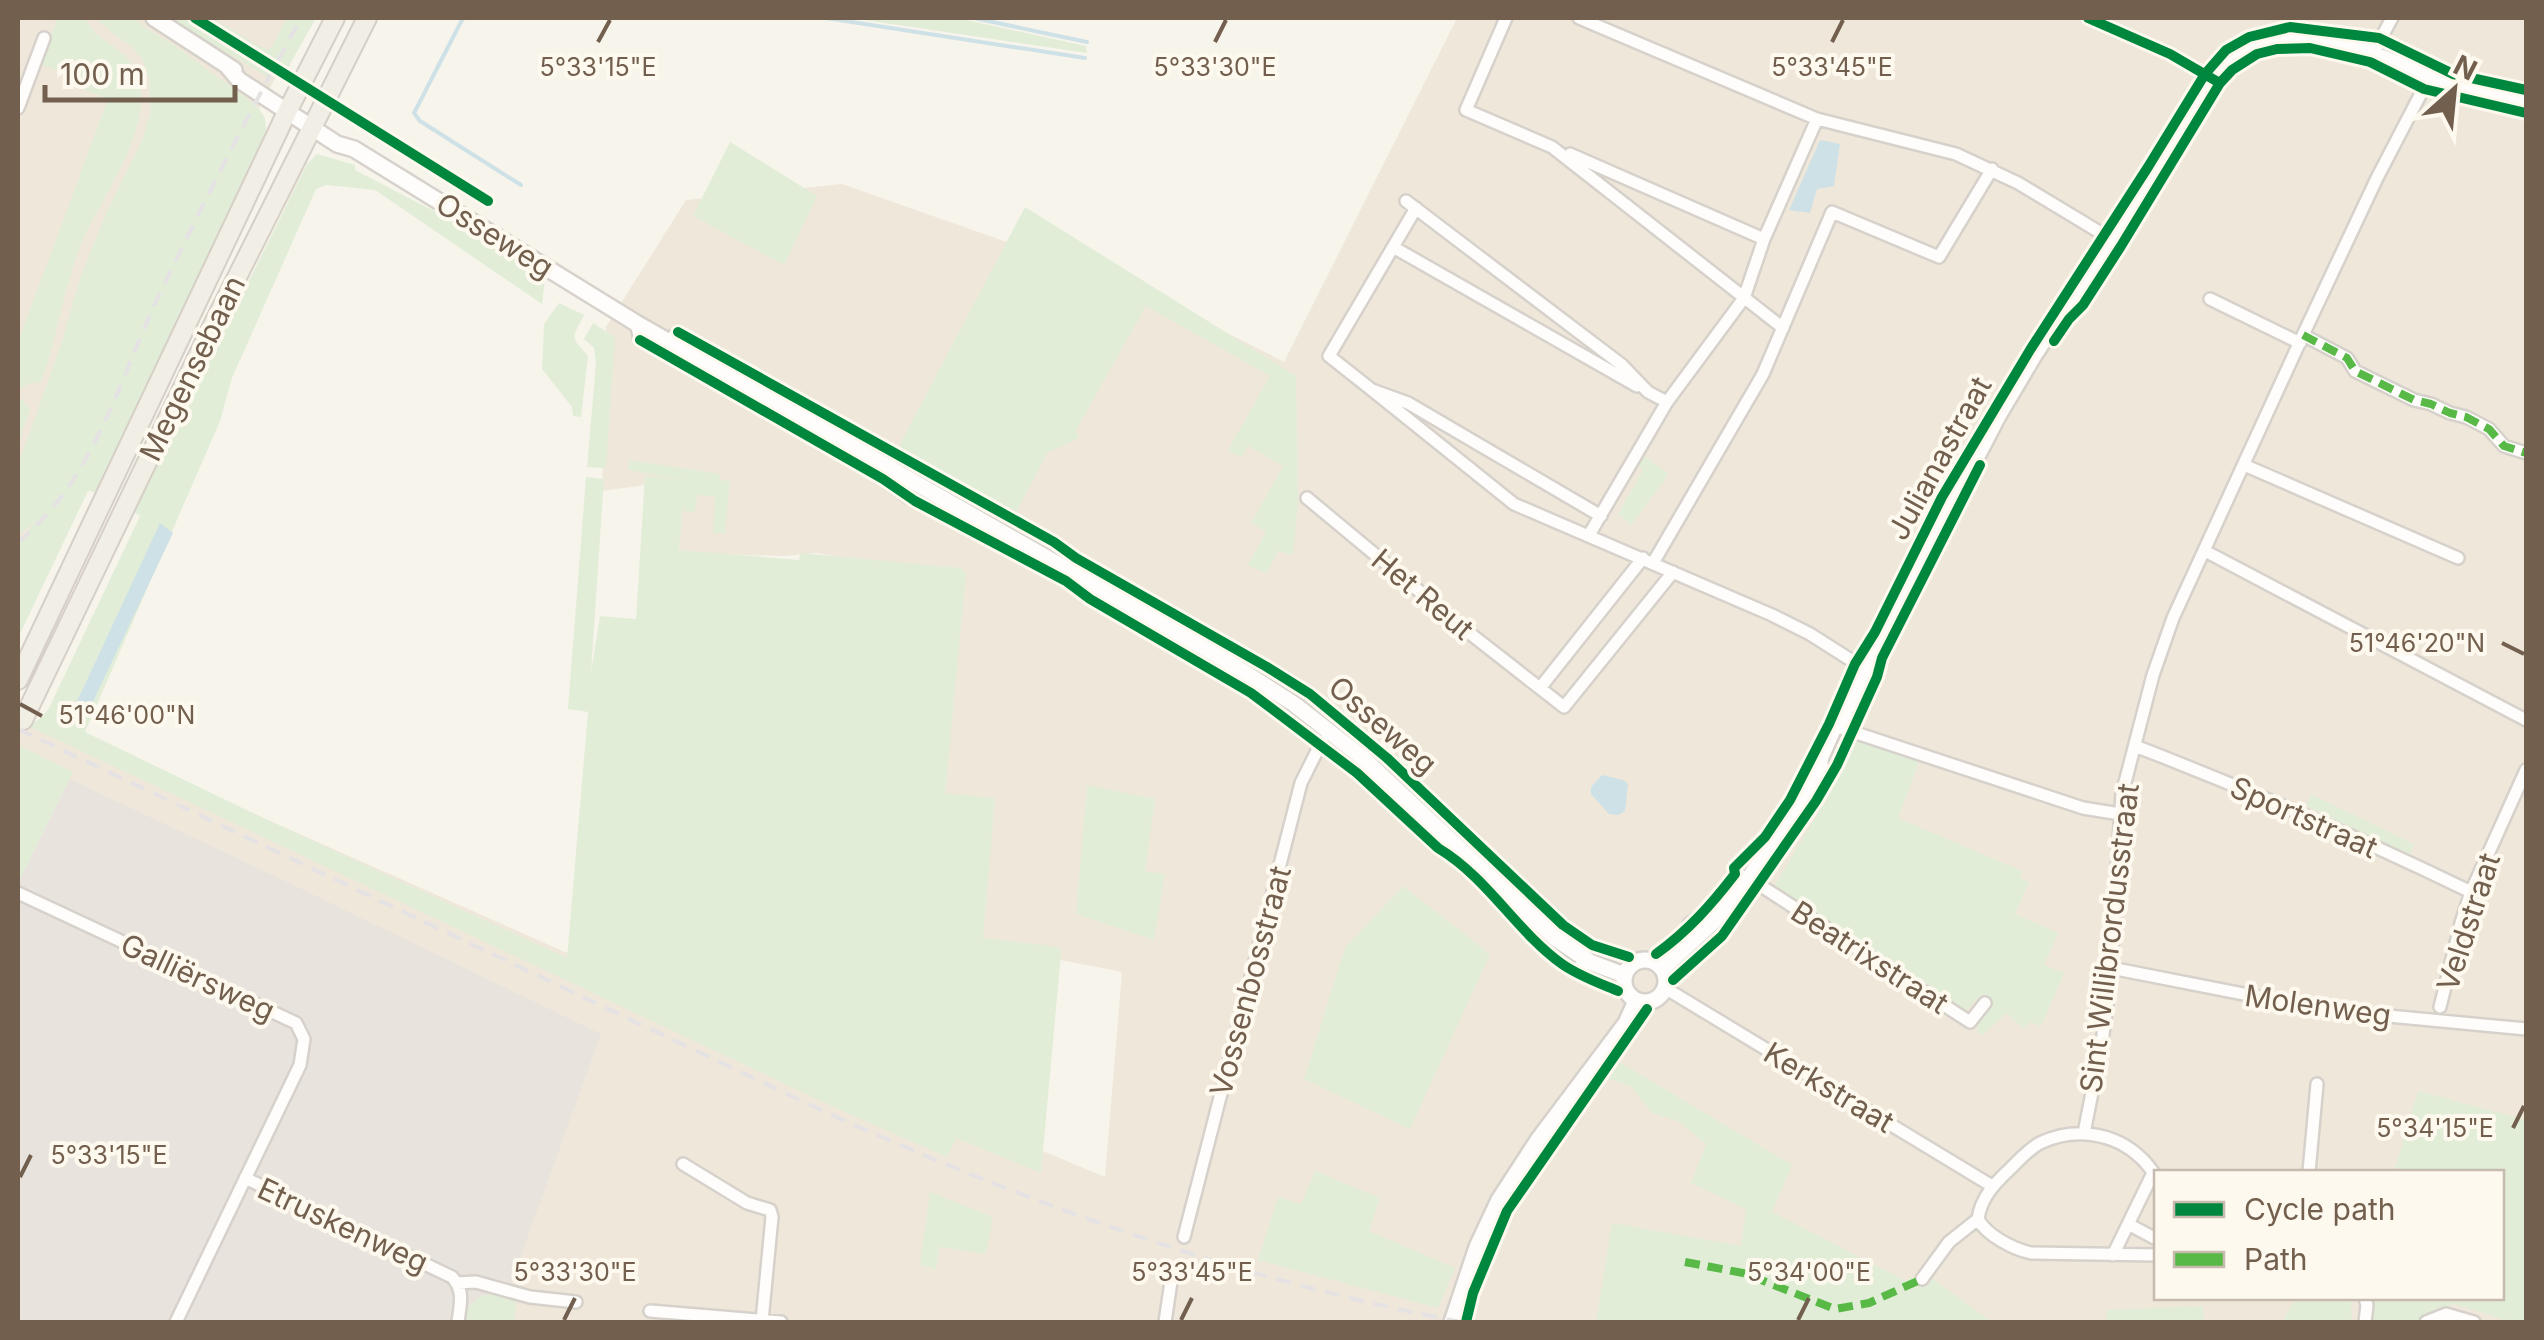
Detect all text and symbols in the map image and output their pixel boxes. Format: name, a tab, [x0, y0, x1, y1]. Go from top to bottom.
scale bar	[45, 40, 235, 102]
north arrow	[2404, 40, 2504, 140]
text: N	[2448, 48, 2483, 88]
text: 5°33'15"E	[539, 52, 657, 82]
text: 5°33'30"E	[1154, 52, 1276, 82]
text: 5°33'45"E	[1771, 52, 1893, 82]
text: 100 m	[60, 56, 145, 92]
street label: Osseweg	[430, 185, 560, 285]
street label: Megensebaan	[132, 270, 252, 466]
street label: Julianastraat	[1879, 370, 1999, 546]
street label: Het Reut	[1365, 541, 1481, 647]
text: 51°46'20"N	[2349, 628, 2485, 658]
street label: Osseweg	[1322, 668, 1444, 782]
text: 51°46'00"N	[59, 700, 195, 730]
street label: Sportstraat	[2225, 769, 2383, 866]
street label: Sint Willibrordusstraat	[2072, 781, 2146, 1095]
street label: Veldstraat	[2429, 848, 2507, 995]
street label: Vossenbosstraat	[1202, 862, 1298, 1100]
street label: Beatrixstraat	[1785, 893, 1955, 1021]
street label: Galliërsweg	[115, 926, 281, 1028]
street label: Molenweg	[2242, 977, 2394, 1033]
street label: Kerkstraat	[1758, 1034, 1901, 1140]
text: 5°34'15"E	[2376, 1113, 2494, 1143]
text: 5°33'15"E	[50, 1140, 168, 1170]
street label: Etruskenweg	[252, 1170, 434, 1280]
legend	[2154, 1170, 2504, 1300]
text: Cycle path	[2244, 1191, 2396, 1227]
text: Path	[2244, 1241, 2308, 1277]
text: 5°33'30"E	[514, 1257, 636, 1287]
text: 5°33'45"E	[1131, 1257, 1253, 1287]
text: 5°34'00"E	[1747, 1257, 1871, 1287]

